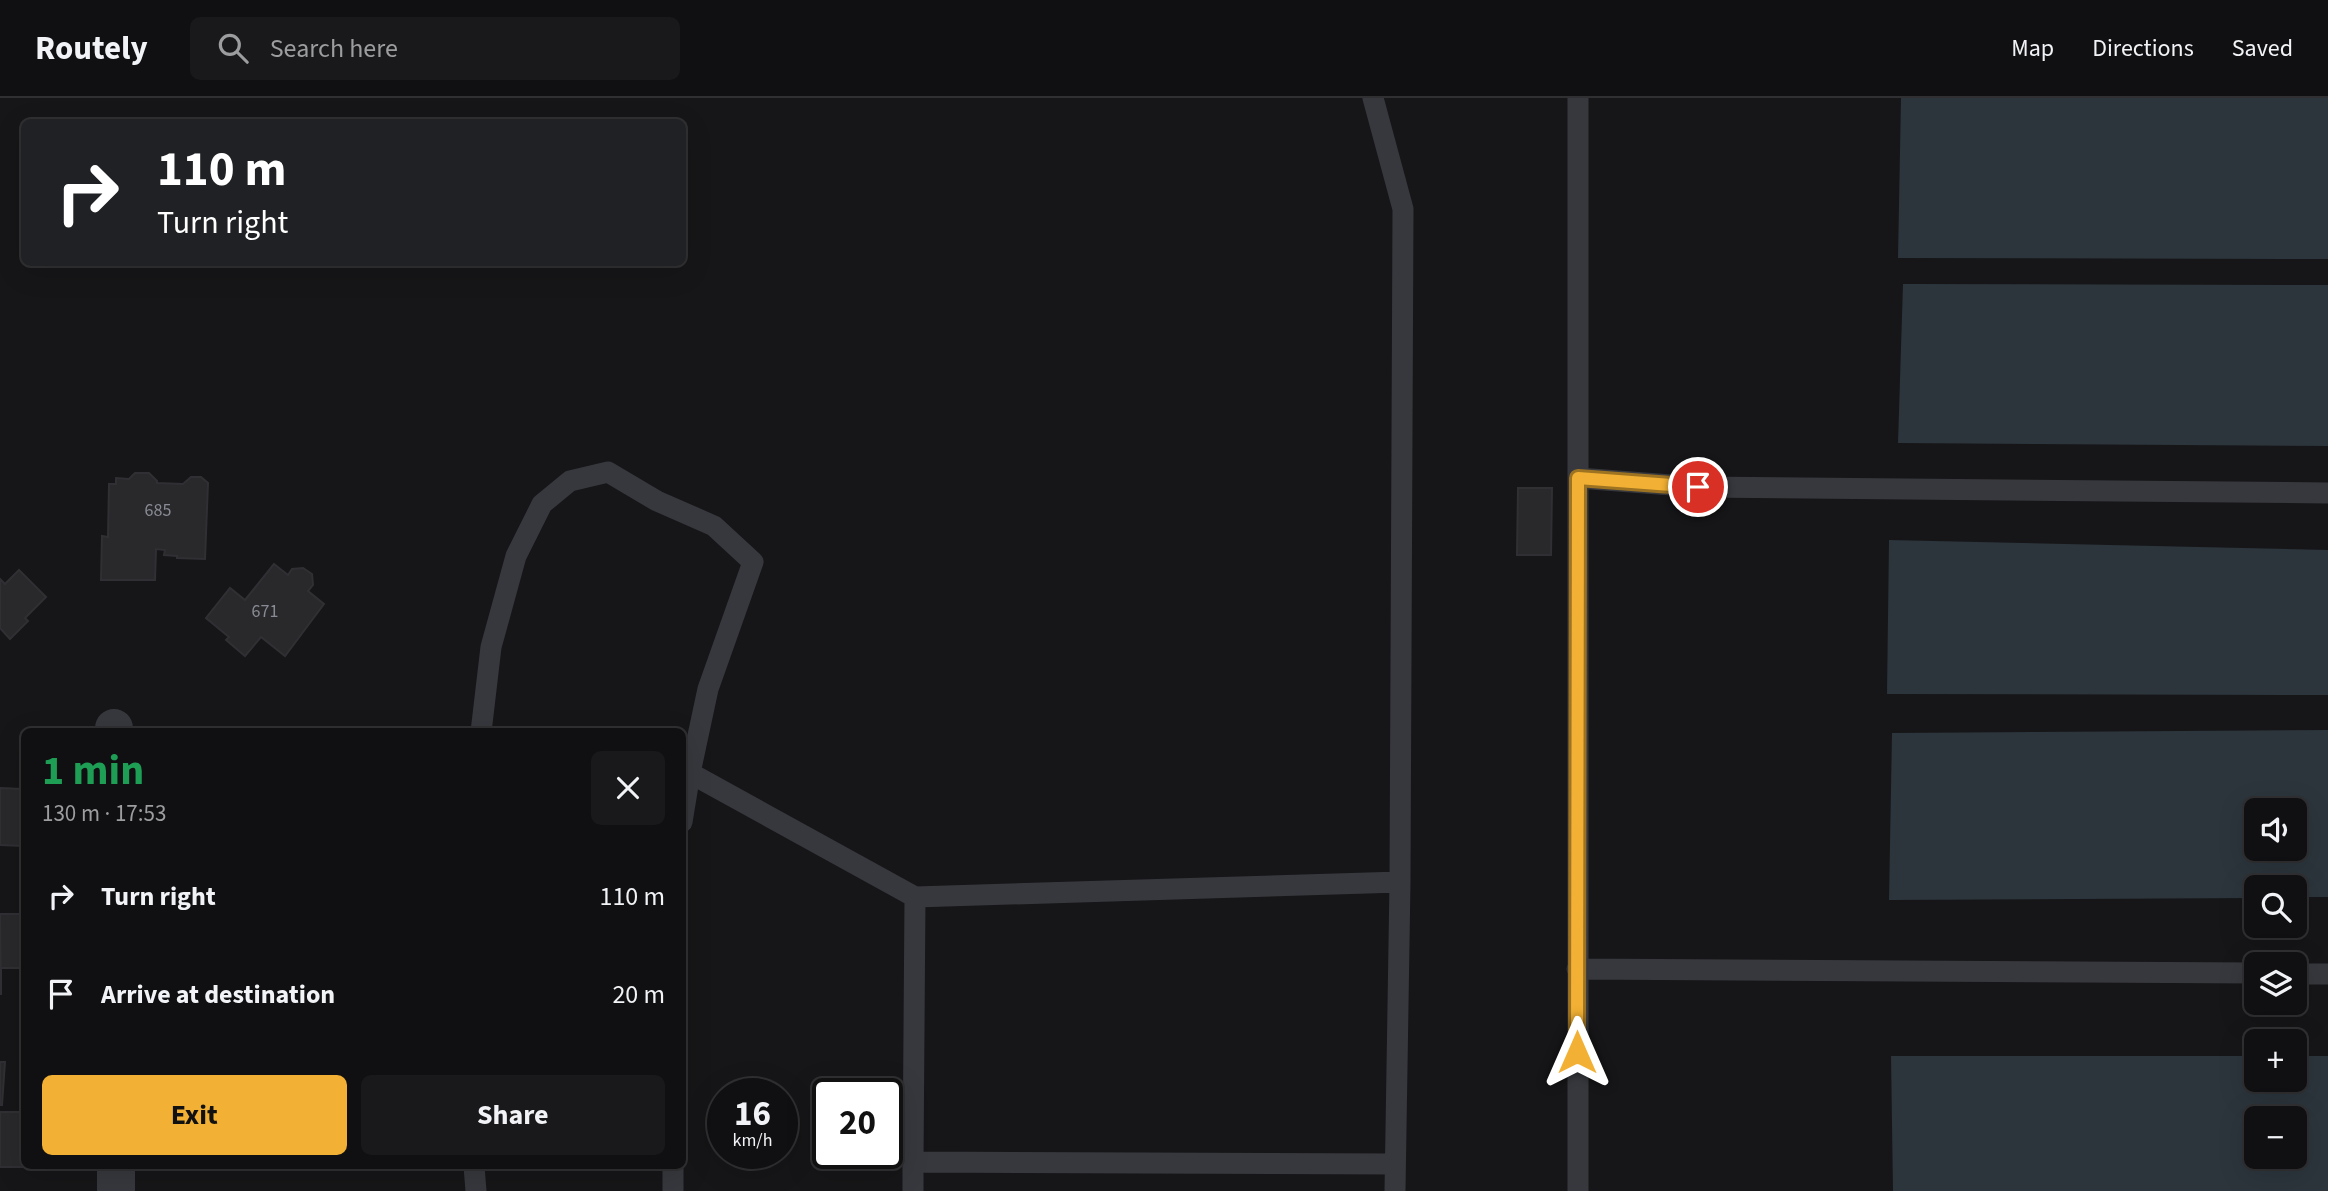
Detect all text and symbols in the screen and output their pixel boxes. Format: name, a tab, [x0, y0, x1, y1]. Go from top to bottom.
search box	[190, 17, 680, 80]
text: Routely	[35, 25, 148, 72]
icon: search	[214, 29, 252, 67]
text: Search here	[270, 30, 398, 67]
text: Map	[2011, 31, 2054, 66]
text: Directions	[2092, 31, 2194, 66]
text: Saved	[2232, 31, 2293, 66]
text: 110 m	[157, 135, 286, 205]
icon: right	[42, 147, 133, 238]
text: Turn right	[157, 200, 288, 246]
pin	[1668, 457, 1728, 517]
icon: arrive	[1679, 468, 1717, 506]
house number: 685	[145, 498, 171, 523]
house number: 671	[252, 599, 278, 624]
text: 1 min	[42, 741, 144, 801]
button: close	[591, 751, 665, 825]
text: 130 m · 17:53	[42, 797, 166, 830]
map controls	[2244, 798, 2307, 1169]
button: sound	[2244, 798, 2307, 861]
button: search	[2244, 875, 2307, 938]
icon: right	[42, 877, 80, 915]
text: Turn right	[101, 878, 216, 915]
text: 110 m	[599, 878, 665, 915]
button: layers	[2244, 952, 2307, 1015]
icon: arrive	[42, 975, 80, 1013]
text: Arrive at destination	[101, 976, 335, 1013]
text: 20 m	[612, 976, 665, 1013]
position arrow	[1540, 1015, 1614, 1089]
button: +	[2244, 1029, 2307, 1092]
button: Exit	[42, 1075, 347, 1155]
button: Share	[361, 1075, 665, 1155]
speed limit sign: 20	[812, 1078, 903, 1169]
text: 16	[734, 1089, 771, 1139]
button: −	[2244, 1106, 2307, 1169]
text: km/h	[733, 1128, 772, 1153]

